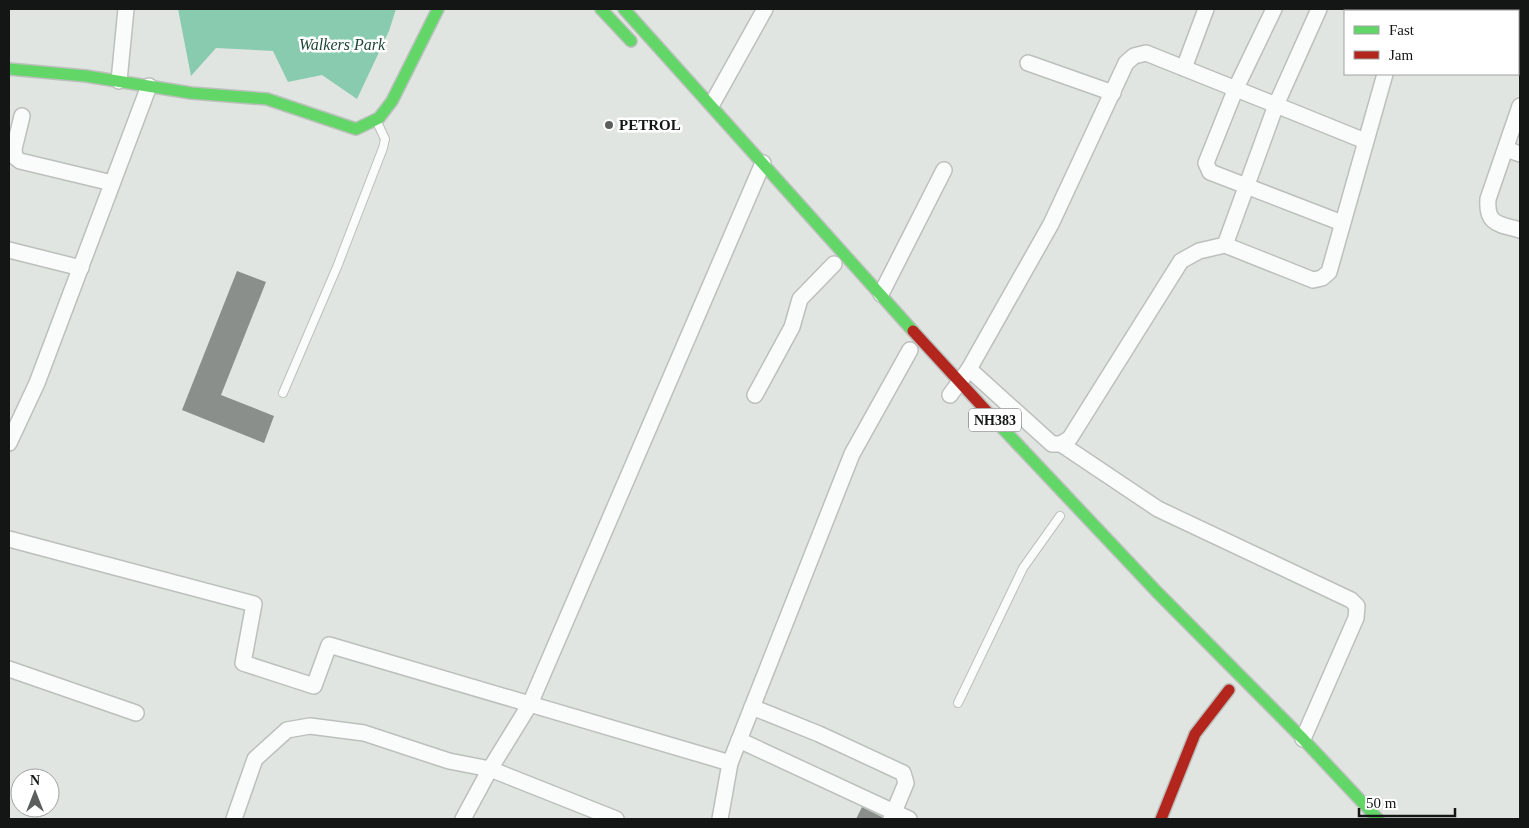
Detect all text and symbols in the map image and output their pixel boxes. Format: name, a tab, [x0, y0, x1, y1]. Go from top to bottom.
legend	[1344, 10, 1519, 75]
text: Fast	[1389, 22, 1415, 38]
water label: Walkers Park	[299, 36, 386, 53]
text: Jam	[1389, 47, 1413, 63]
place label: PETROL	[619, 117, 681, 133]
marker: PETROL	[603, 119, 615, 131]
road number: NH383	[969, 408, 1021, 432]
north arrow	[10, 768, 60, 818]
text: N	[30, 773, 40, 788]
scale bar	[1359, 786, 1455, 818]
text: 50 m	[1366, 795, 1397, 811]

